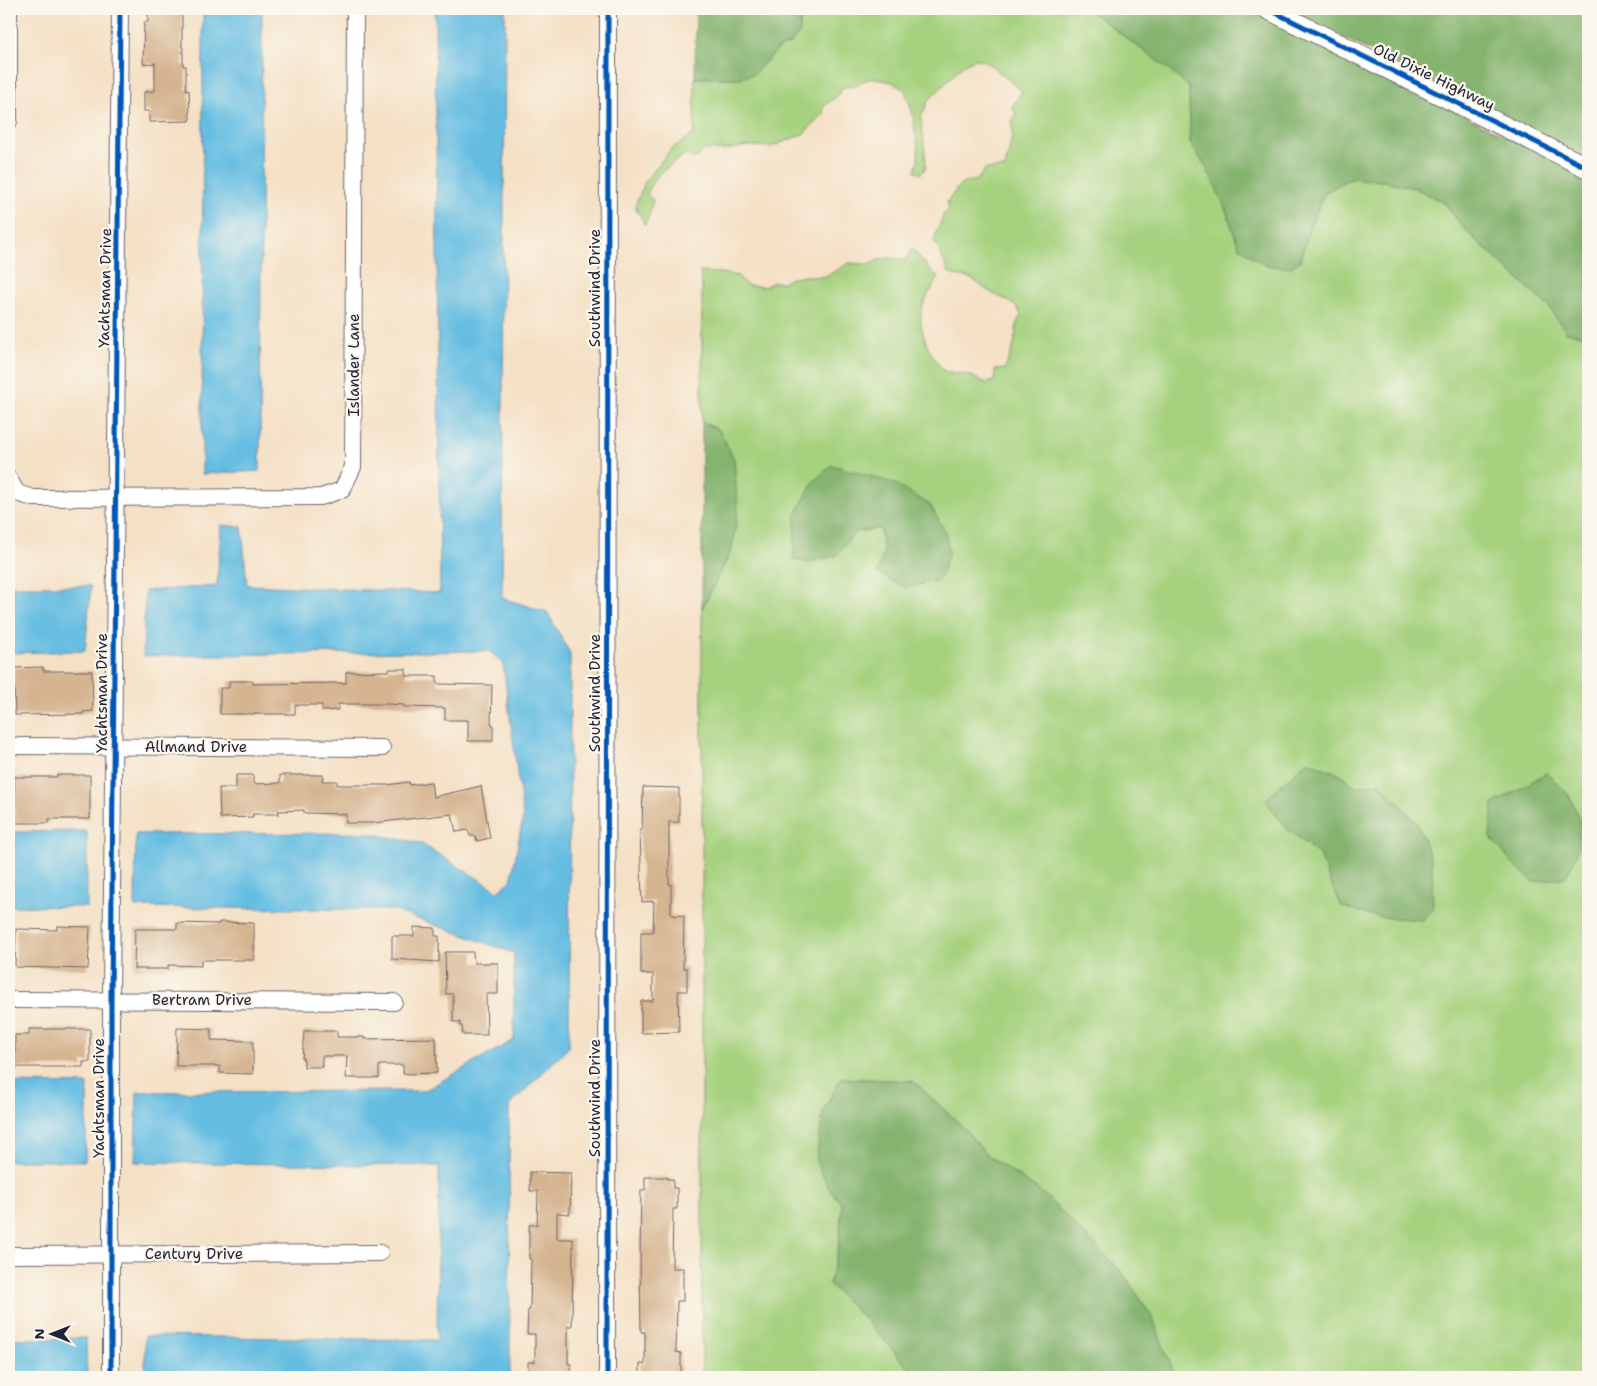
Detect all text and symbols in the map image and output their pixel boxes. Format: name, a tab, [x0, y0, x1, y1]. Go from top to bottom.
street label: Old Dixie Highway	[1370, 39, 1498, 115]
street label: Yachtsman Drive	[94, 228, 116, 348]
street label: Southwind Drive	[585, 229, 605, 347]
street label: Islander Lane	[344, 314, 364, 416]
street label: Yachtsman Drive	[92, 633, 112, 753]
street label: Southwind Drive	[585, 634, 605, 752]
street label: Allmand Drive	[145, 737, 247, 757]
street label: Bertram Drive	[152, 990, 252, 1010]
street label: Yachtsman Drive	[89, 1038, 109, 1158]
street label: Southwind Drive	[585, 1039, 605, 1157]
street label: Century Drive	[145, 1244, 243, 1264]
north arrow	[28, 1308, 78, 1358]
text: N	[30, 1328, 48, 1340]

